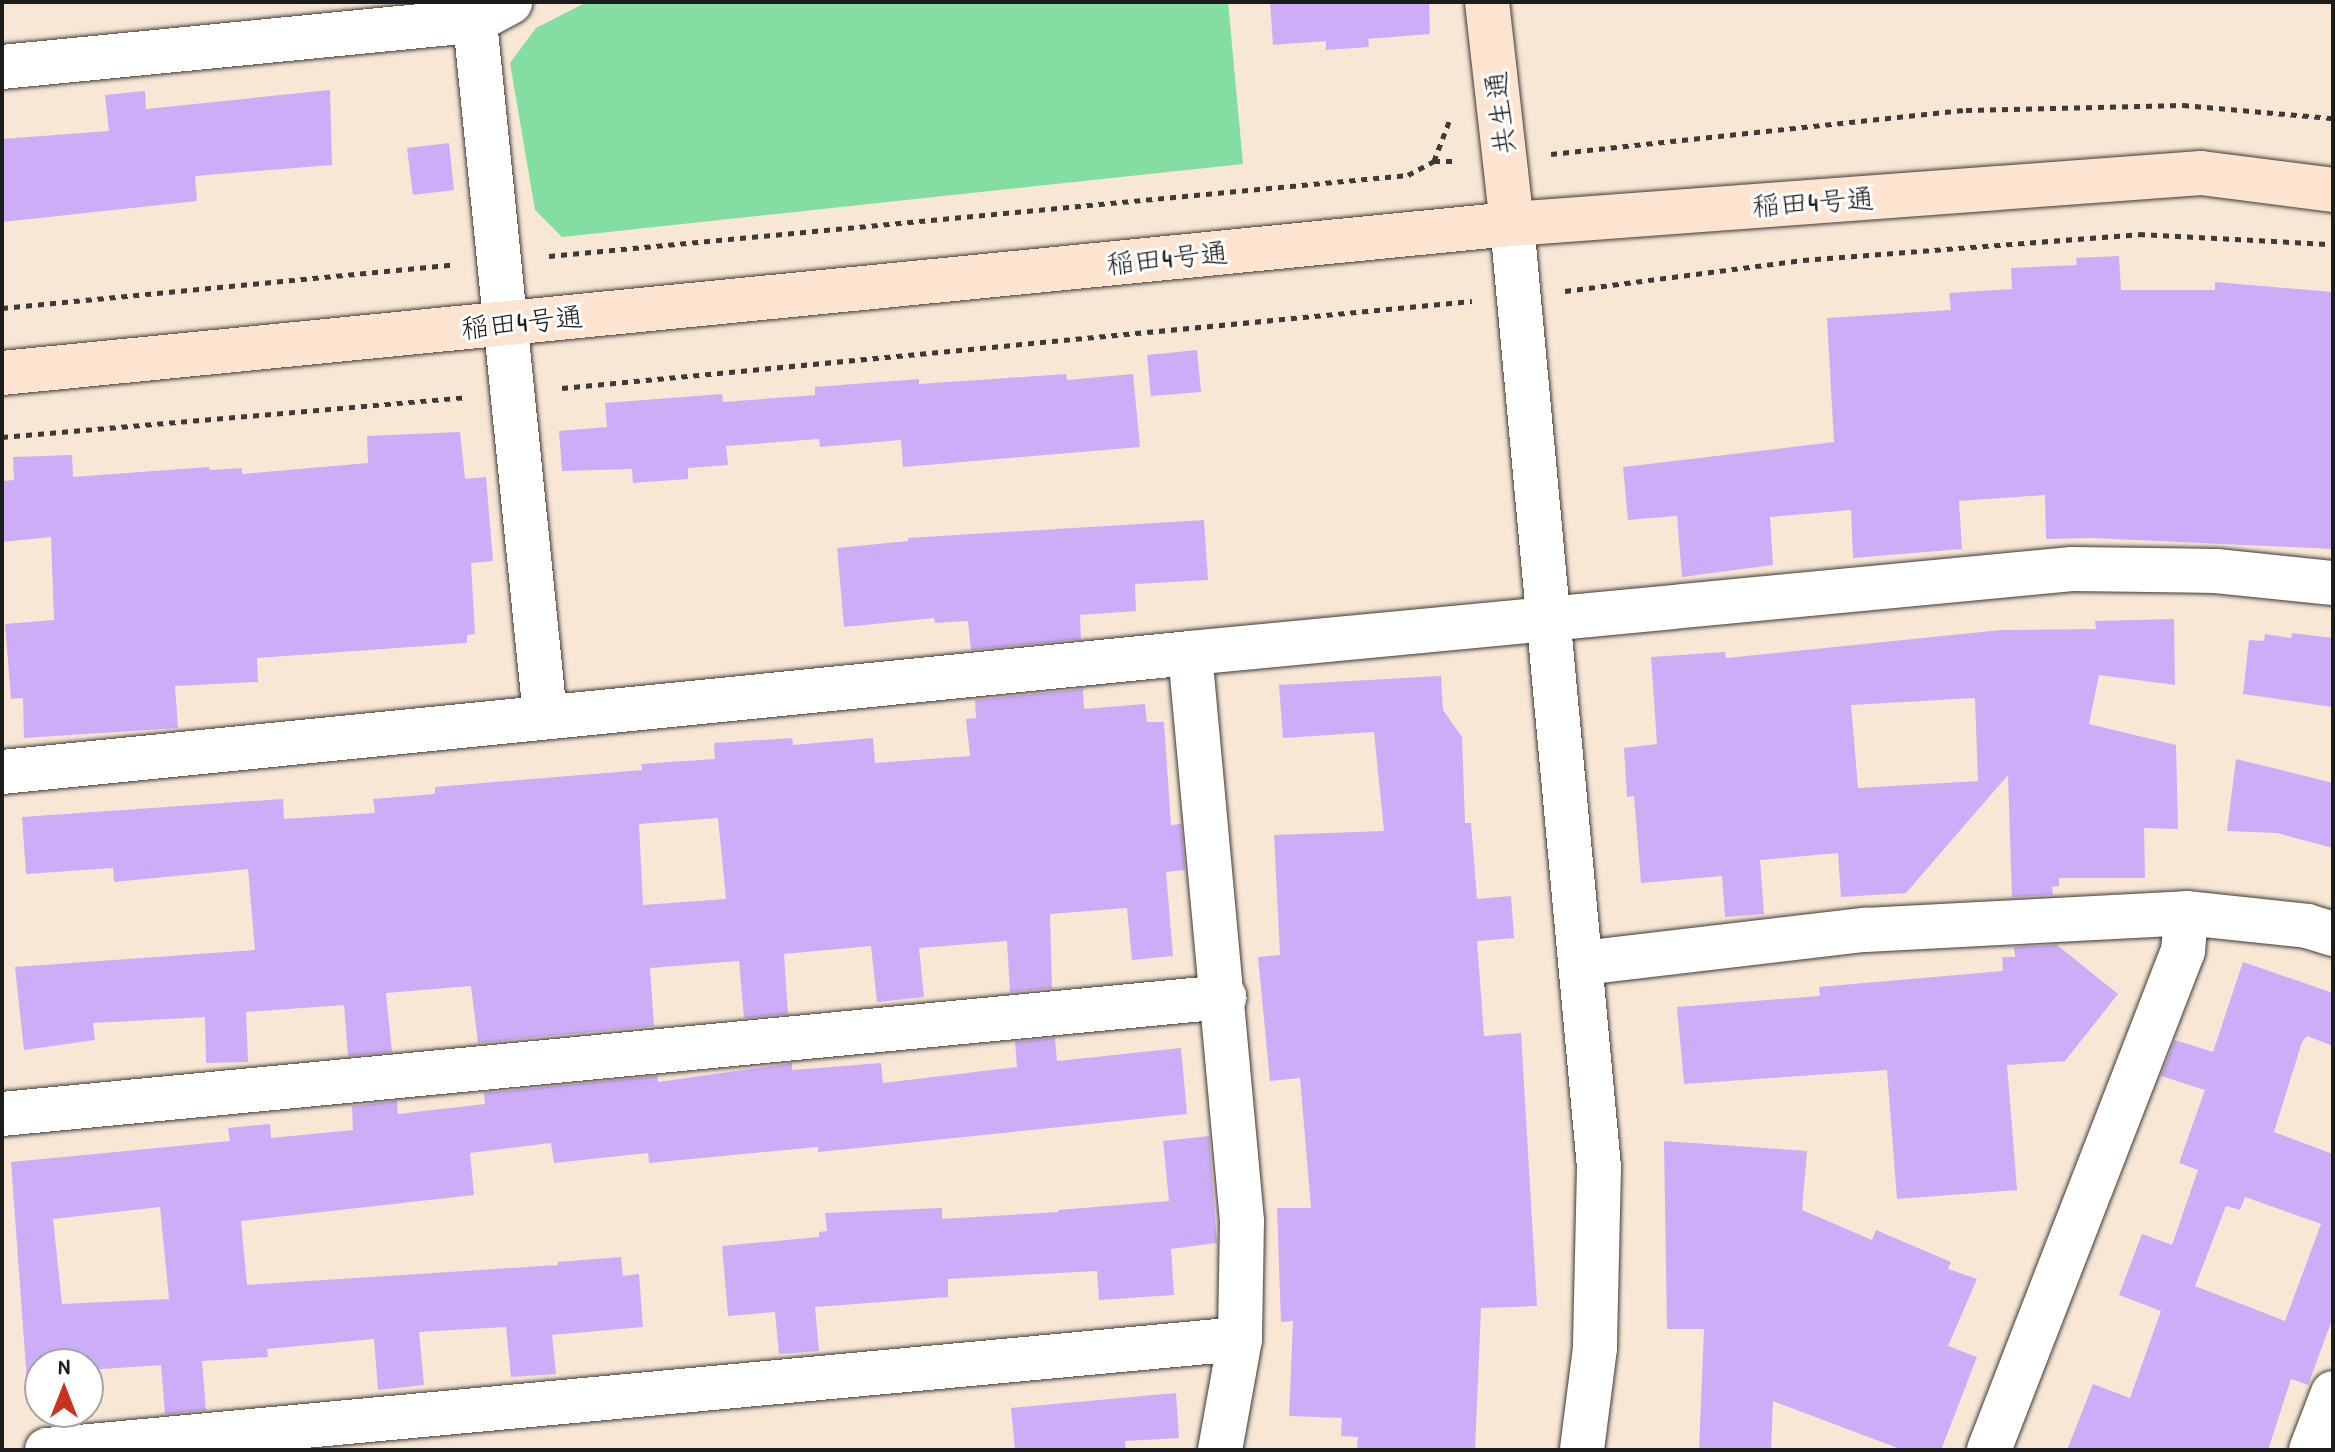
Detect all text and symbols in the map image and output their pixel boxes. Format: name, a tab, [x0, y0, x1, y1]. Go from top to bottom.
street label: 共生通	[1478, 69, 1522, 157]
street label: 稲田4号通	[1751, 181, 1875, 223]
street label: 稲田4号通	[1104, 235, 1230, 281]
street label: 稲田4号通	[459, 299, 585, 345]
north arrow	[24, 1348, 104, 1428]
text: N	[58, 1351, 70, 1381]

